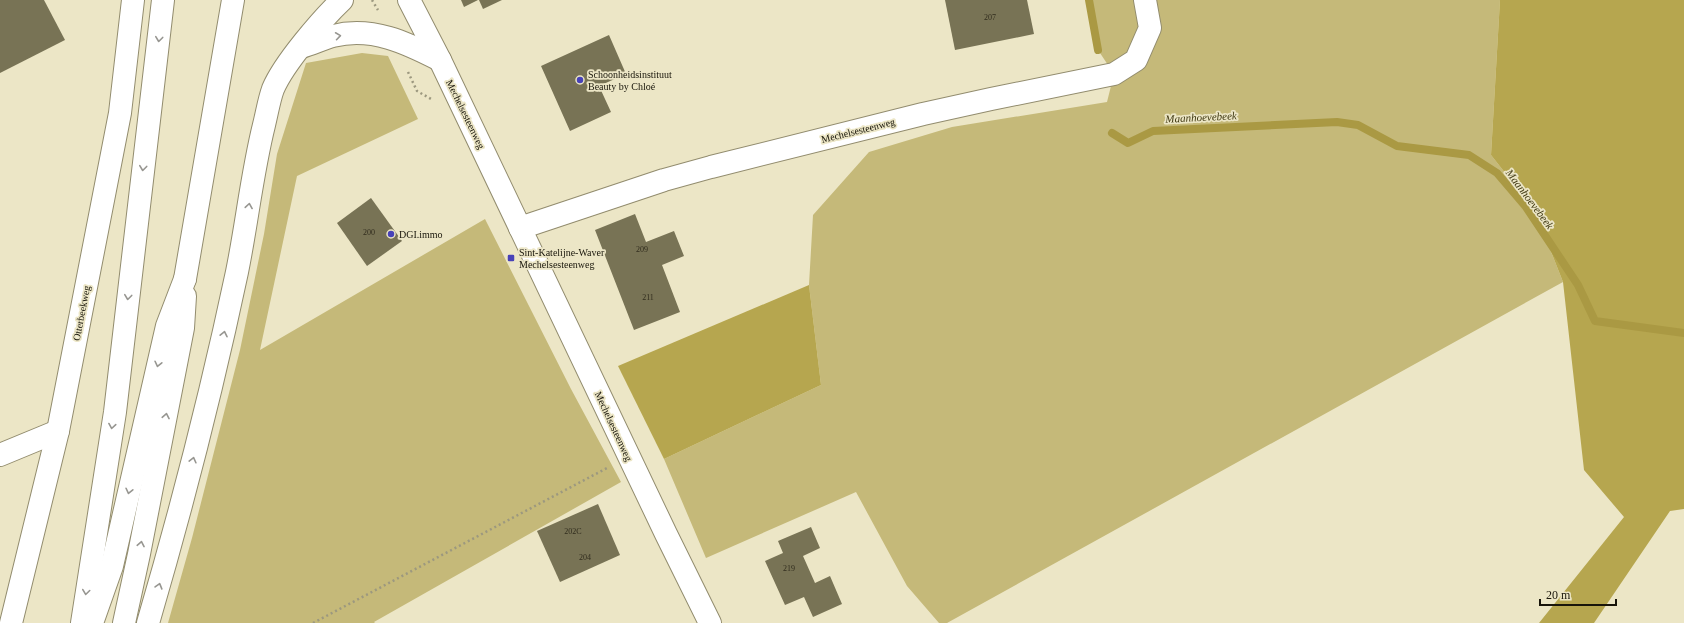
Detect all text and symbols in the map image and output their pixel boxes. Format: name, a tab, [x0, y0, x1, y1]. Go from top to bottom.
house number: 207	[984, 13, 996, 22]
one-way arrow	[335, 32, 341, 41]
one-way arrow	[155, 36, 164, 42]
place label: Schoonheidsinstituut Beauty by Chloé	[588, 69, 672, 92]
marker: Schoonheidsinstituut Beauty by Chloé	[575, 75, 585, 85]
street label: Mechelsesteenweg	[444, 78, 487, 151]
water label: Maanhoevebeek	[1164, 109, 1238, 125]
street label: Mechelsesteenweg	[820, 116, 896, 145]
one-way arrow	[139, 165, 148, 171]
water label: Maanhoevebeek	[1503, 166, 1557, 232]
one-way arrow	[244, 203, 253, 209]
house number: 200	[363, 228, 375, 237]
marker: DGI.immo	[386, 229, 396, 239]
place label: DGI.immo	[399, 229, 443, 240]
house number: 209	[636, 245, 648, 254]
place label: Sint-Katelijne-Waver Mechelsesteenweg	[519, 247, 605, 270]
marker: Sint-Katelijne-Waver Mechelsesteenweg	[506, 253, 516, 263]
street label: Otterbeekweg	[71, 285, 92, 342]
house number: 211	[642, 293, 654, 302]
one-way arrow	[124, 294, 133, 300]
one-way arrow	[219, 331, 227, 337]
one-way arrow	[154, 361, 162, 367]
street label: Mechelsesteenweg	[593, 390, 634, 463]
one-way arrow	[162, 413, 170, 419]
one-way arrow	[108, 423, 117, 429]
one-way arrow	[188, 457, 196, 463]
one-way arrow	[125, 487, 133, 494]
house number: 202C	[564, 527, 582, 536]
one-way arrow	[137, 541, 145, 547]
house number: 204	[579, 553, 591, 562]
house number: 219	[783, 564, 795, 573]
scale bar	[1540, 581, 1616, 607]
one-way arrow	[154, 582, 163, 589]
text: 20 m	[1546, 588, 1571, 602]
one-way arrow	[82, 589, 91, 595]

